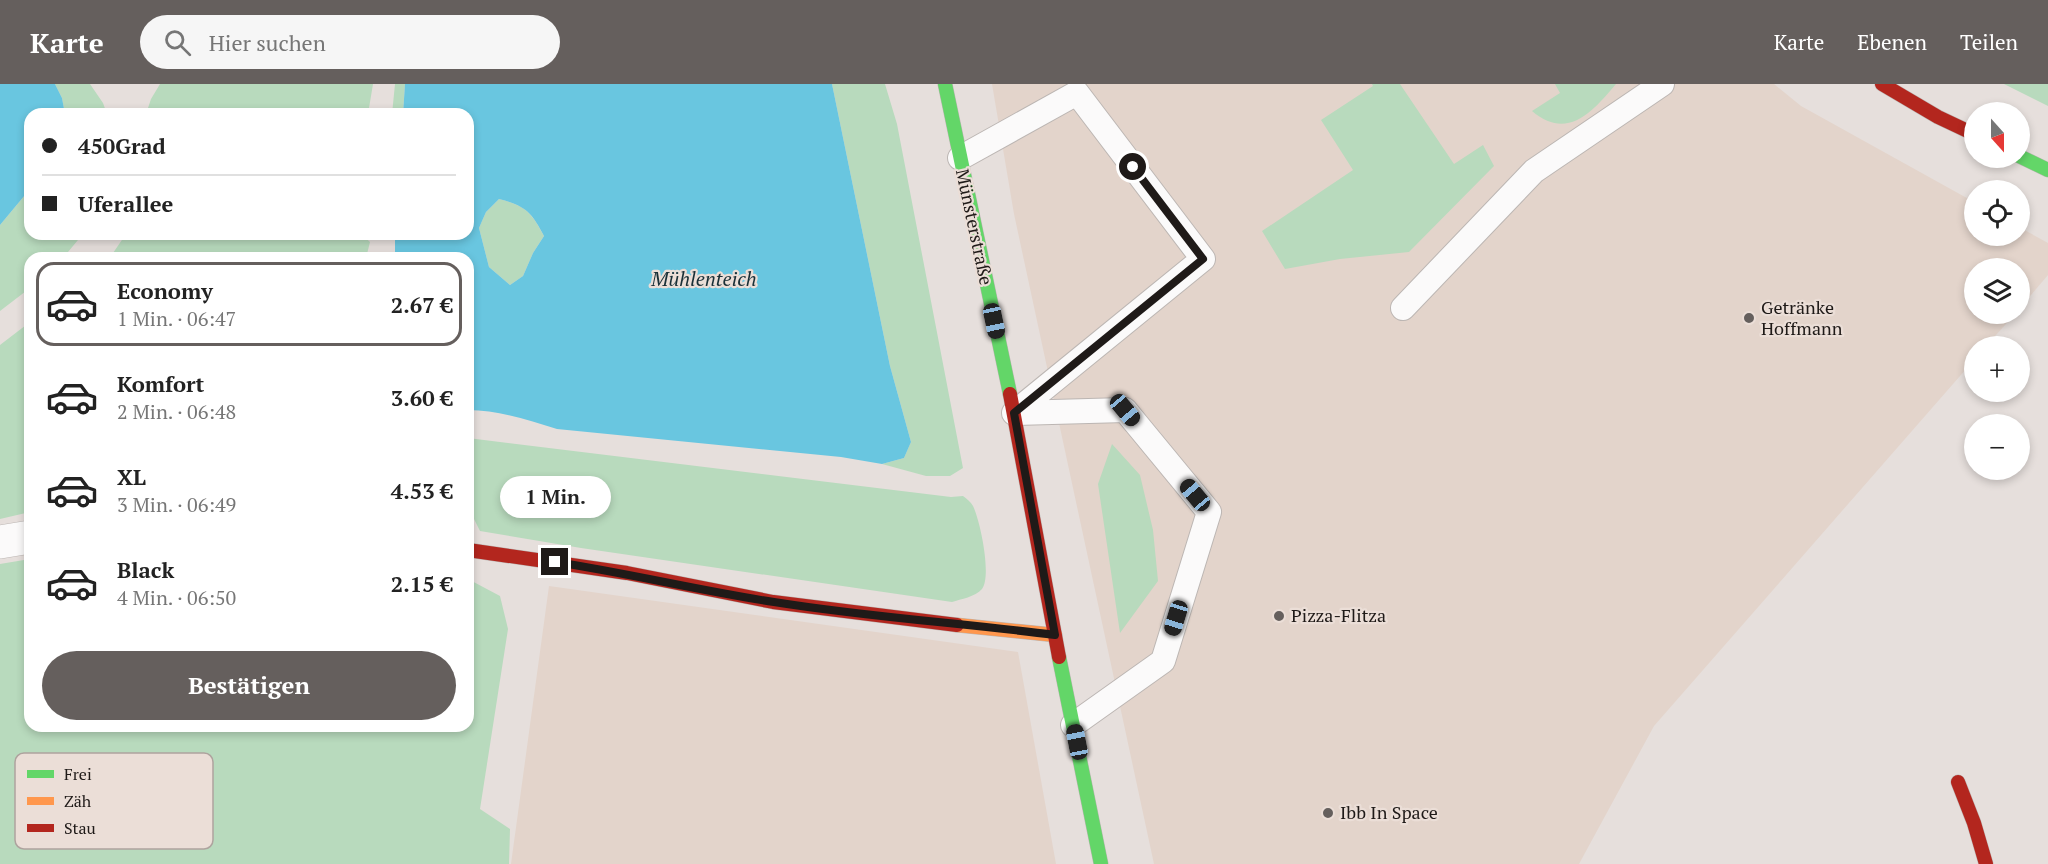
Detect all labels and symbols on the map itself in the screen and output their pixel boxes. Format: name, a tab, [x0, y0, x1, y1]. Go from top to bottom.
north arrow	[1964, 102, 2030, 168]
route start	[1119, 153, 1146, 180]
street label: Münsterstraße	[951, 167, 999, 287]
water label: Mühlenteich	[650, 265, 757, 292]
place label: Getränke Hoffmann	[1761, 295, 1843, 340]
car	[981, 302, 1007, 340]
marker: Getränke Hoffmann	[1742, 311, 1756, 325]
car	[1107, 390, 1143, 430]
callout: 1 Min.	[500, 475, 610, 517]
car	[1177, 475, 1213, 515]
route end	[541, 548, 568, 575]
car	[1162, 598, 1190, 638]
place label: Pizza-Flitza	[1291, 603, 1386, 627]
marker: Pizza-Flitza	[1272, 609, 1286, 623]
car	[1065, 723, 1089, 761]
legend	[15, 753, 213, 849]
text: Frei	[64, 763, 92, 785]
text: Zäh	[64, 790, 92, 812]
place label: Ibb In Space	[1340, 800, 1438, 824]
marker: Ibb In Space	[1321, 806, 1335, 820]
text: Stau	[64, 817, 96, 839]

